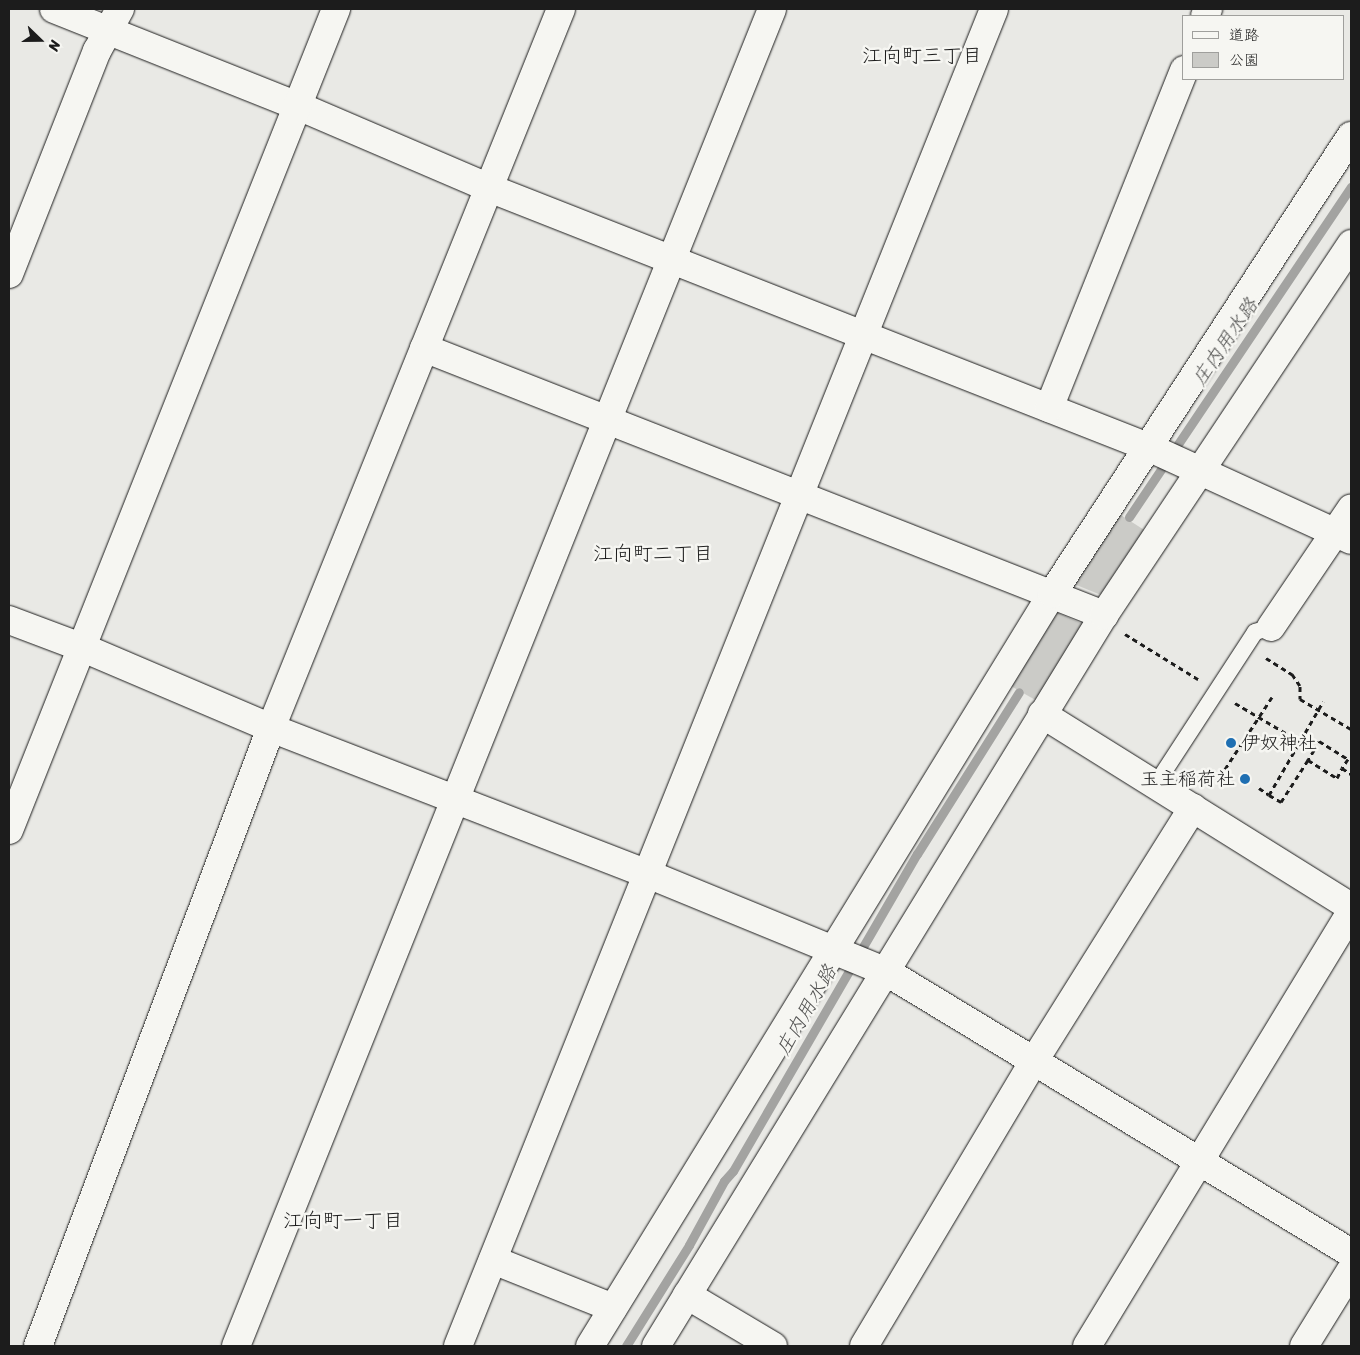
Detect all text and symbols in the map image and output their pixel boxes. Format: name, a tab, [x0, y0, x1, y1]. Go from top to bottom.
north arrow	[15, 15, 65, 65]
legend	[1182, 15, 1345, 80]
text: 道路	[1229, 22, 1259, 48]
text: N	[41, 37, 68, 55]
district label: 江向町三丁目	[862, 43, 982, 67]
text: 公園	[1229, 47, 1259, 73]
water label: 庄内用水路	[1187, 294, 1263, 390]
district label: 江向町二丁目	[593, 541, 713, 565]
place label: 伊奴神社	[1241, 732, 1317, 754]
marker: 伊奴神社	[1225, 737, 1237, 749]
place label: 玉主稲荷社	[1140, 768, 1235, 790]
marker: 玉主稲荷社	[1239, 773, 1251, 785]
water label: 庄内用水路	[771, 961, 841, 1059]
district label: 江向町一丁目	[283, 1208, 403, 1232]

